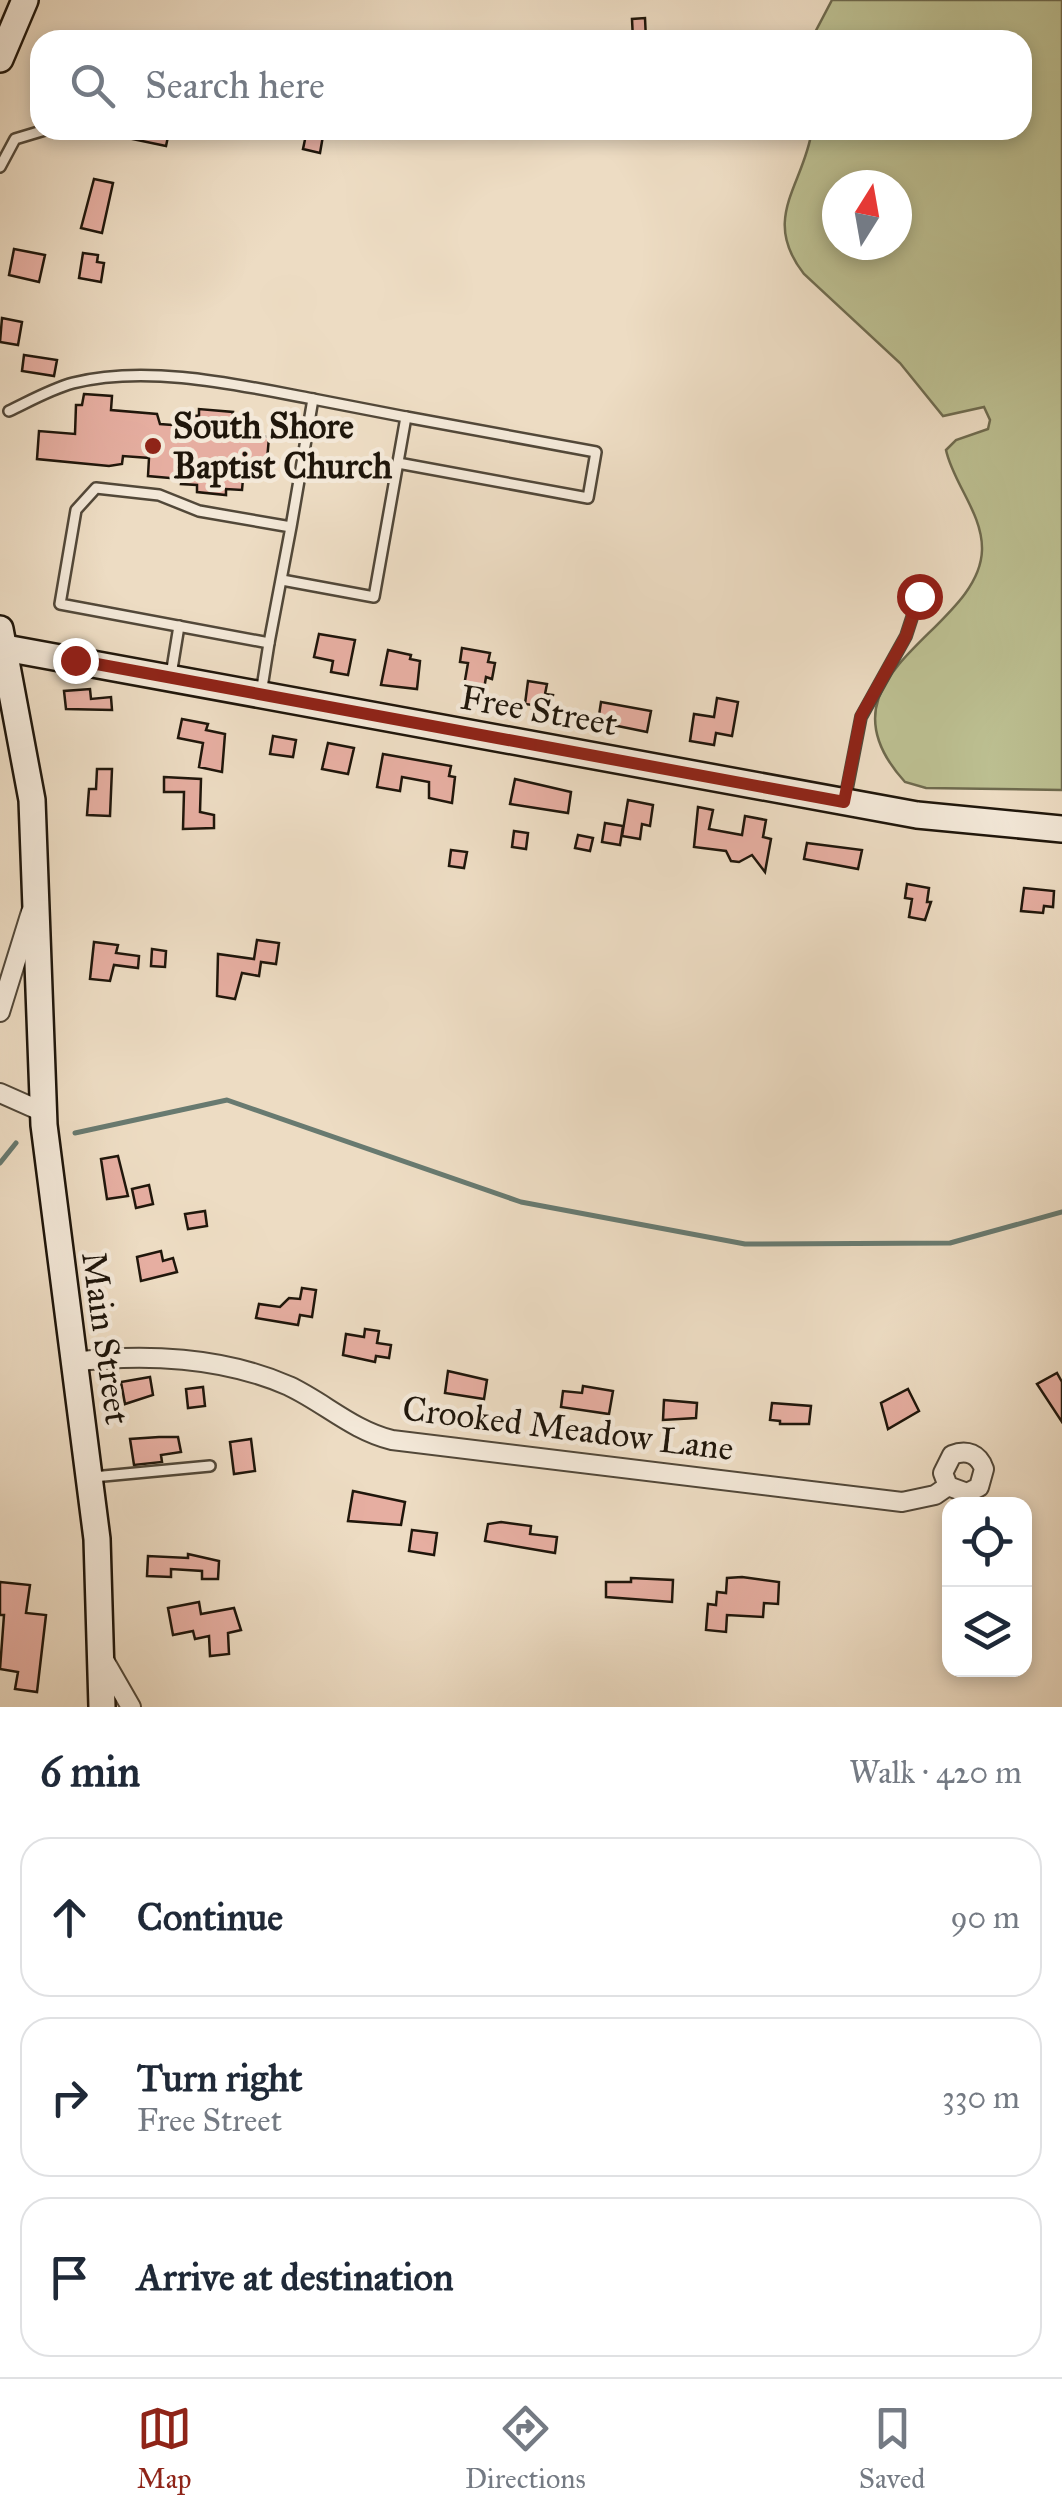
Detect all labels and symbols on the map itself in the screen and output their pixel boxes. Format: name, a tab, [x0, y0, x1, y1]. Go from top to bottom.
north arrow	[822, 170, 912, 260]
place label: South Shore Baptist Church	[173, 405, 393, 488]
marker: South Shore Baptist Church	[142, 435, 164, 457]
route start	[897, 574, 943, 620]
route end	[53, 638, 99, 684]
street label: Free Street	[457, 676, 621, 745]
street label: Main Street	[72, 1249, 139, 1427]
street label: Crooked Meadow Lane	[400, 1387, 736, 1470]

